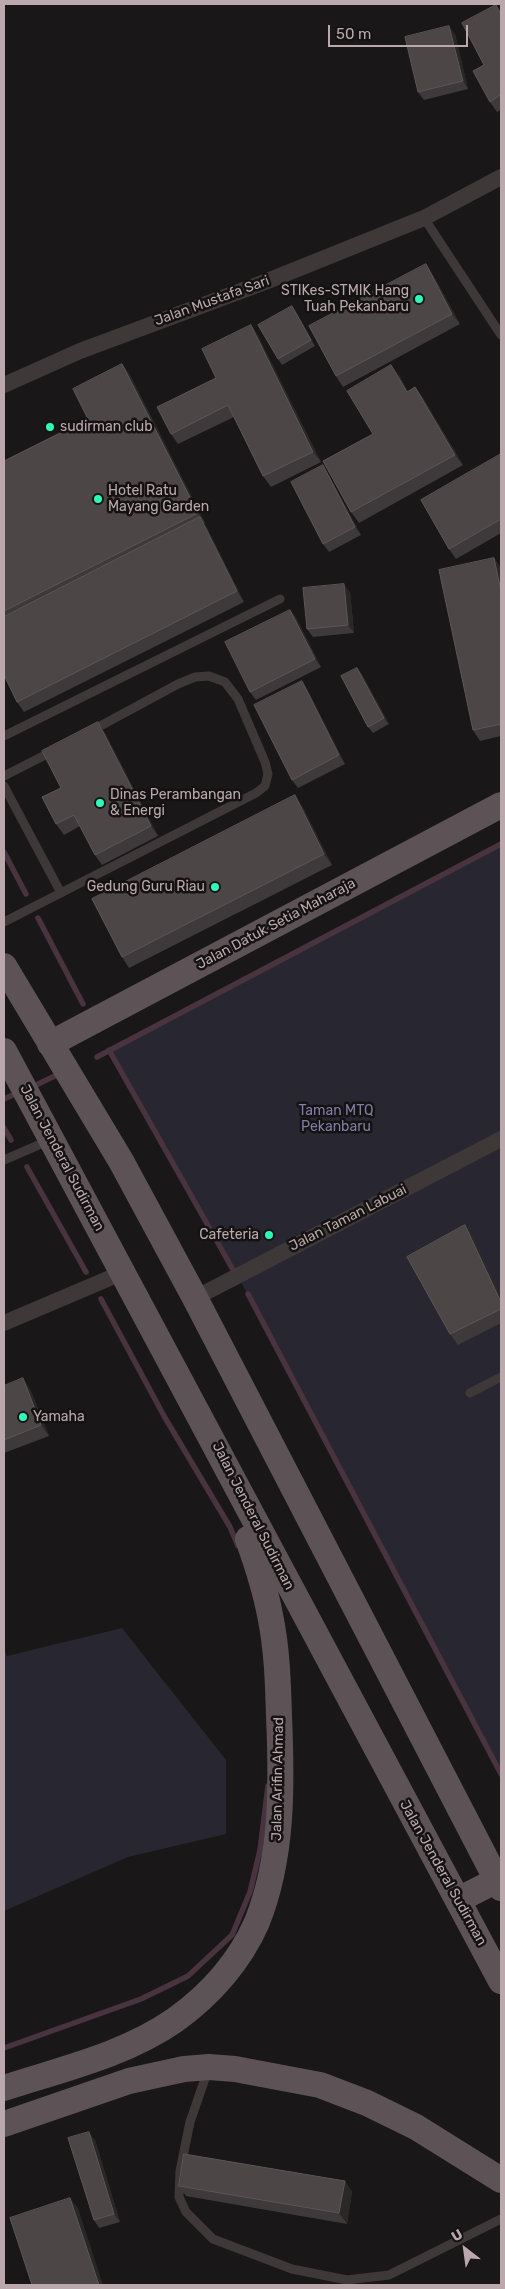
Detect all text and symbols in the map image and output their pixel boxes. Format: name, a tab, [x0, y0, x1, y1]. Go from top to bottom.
scale bar	[330, 15, 470, 47]
text: 50 m	[336, 25, 371, 43]
street label: Jalan Mustafa Sari	[152, 272, 272, 330]
place label: STIKes-STMIK Hang Tuah Pekanbaru	[281, 283, 409, 316]
marker: STIKes-STMIK Hang Tuah Pekanbaru	[413, 293, 425, 305]
place label: sudirman club	[60, 419, 153, 435]
marker: sudirman club	[44, 421, 56, 433]
place label: Hotel Ratu Mayang Garden	[108, 483, 209, 516]
marker: Hotel Ratu Mayang Garden	[92, 493, 104, 505]
place label: Dinas Perambangan & Energi	[110, 787, 241, 820]
marker: Dinas Perambangan & Energi	[94, 797, 106, 809]
street label: Jalan Datuk Setia Maharaja	[194, 875, 358, 973]
place label: Gedung Guru Riau	[87, 879, 205, 895]
marker: Gedung Guru Riau	[209, 881, 221, 893]
street label: Jalan Jenderal Sudirman	[16, 1082, 108, 1234]
park label: Taman MTQ Pekanbaru	[298, 1103, 374, 1136]
street label: Jalan Taman Labuai	[286, 1181, 410, 1255]
place label: Cafeteria	[199, 1227, 259, 1243]
marker: Cafeteria	[263, 1229, 275, 1241]
place label: Yamaha	[33, 1409, 85, 1425]
marker: Yamaha	[17, 1411, 29, 1423]
street label: Jalan Jenderal Sudirman	[208, 1439, 298, 1593]
street label: Jalan Arifin Ahmad	[269, 1717, 287, 1841]
street label: Jalan Jenderal Sudirman	[396, 1797, 490, 1949]
north arrow	[440, 2224, 490, 2274]
text: U	[449, 2226, 466, 2245]

